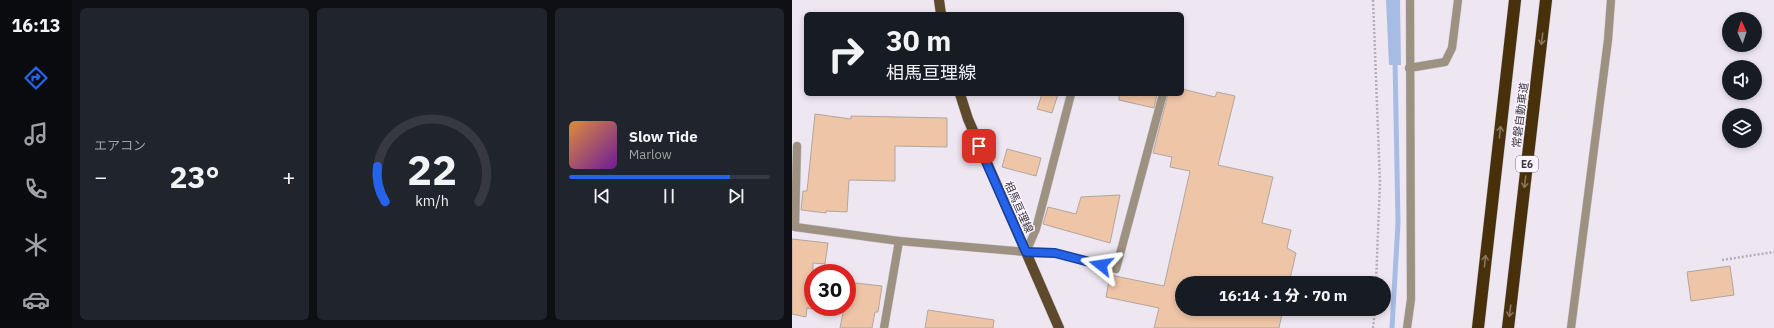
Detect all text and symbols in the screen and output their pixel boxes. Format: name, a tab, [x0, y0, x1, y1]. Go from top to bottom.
north arrow	[1722, 12, 1762, 52]
map controls	[1722, 12, 1762, 148]
text: 16:13	[11, 14, 61, 37]
text: 30 m	[886, 22, 951, 59]
icon: right	[820, 28, 872, 80]
one-way arrow	[1538, 32, 1546, 45]
button: sound	[1722, 60, 1762, 100]
text: 相馬亘理線	[886, 61, 976, 84]
icon: directions	[22, 64, 50, 92]
street label: 常磐自動車道	[1509, 81, 1531, 149]
button: layers	[1722, 108, 1762, 148]
icon: music	[22, 120, 50, 148]
one-way arrow	[1496, 126, 1504, 139]
text: Slow Tide	[629, 127, 698, 146]
pin	[962, 129, 996, 163]
icon: arrive	[968, 135, 990, 157]
text: エアコン	[94, 137, 146, 154]
text: 22	[407, 142, 457, 196]
text: Marlow	[629, 146, 672, 163]
road number: E6	[1516, 156, 1538, 172]
text: 23°	[170, 157, 220, 196]
text: −	[94, 162, 107, 191]
text: +	[282, 162, 295, 191]
icon: phone	[22, 175, 50, 203]
one-way arrow	[1521, 175, 1529, 188]
street label: 相馬亘理線	[1001, 179, 1037, 235]
icon: previous	[591, 185, 613, 207]
icon: pause	[658, 185, 680, 207]
icon: next	[725, 185, 747, 207]
text: km/h	[415, 191, 449, 210]
icon: climate	[22, 231, 50, 259]
position arrow	[1080, 244, 1122, 286]
one-way arrow	[1481, 255, 1489, 268]
speed limit sign: 30	[804, 264, 856, 316]
icon: car	[22, 286, 50, 314]
text: 16:14 · 1 分 · 70 m	[1219, 286, 1347, 305]
one-way arrow	[1506, 304, 1514, 317]

